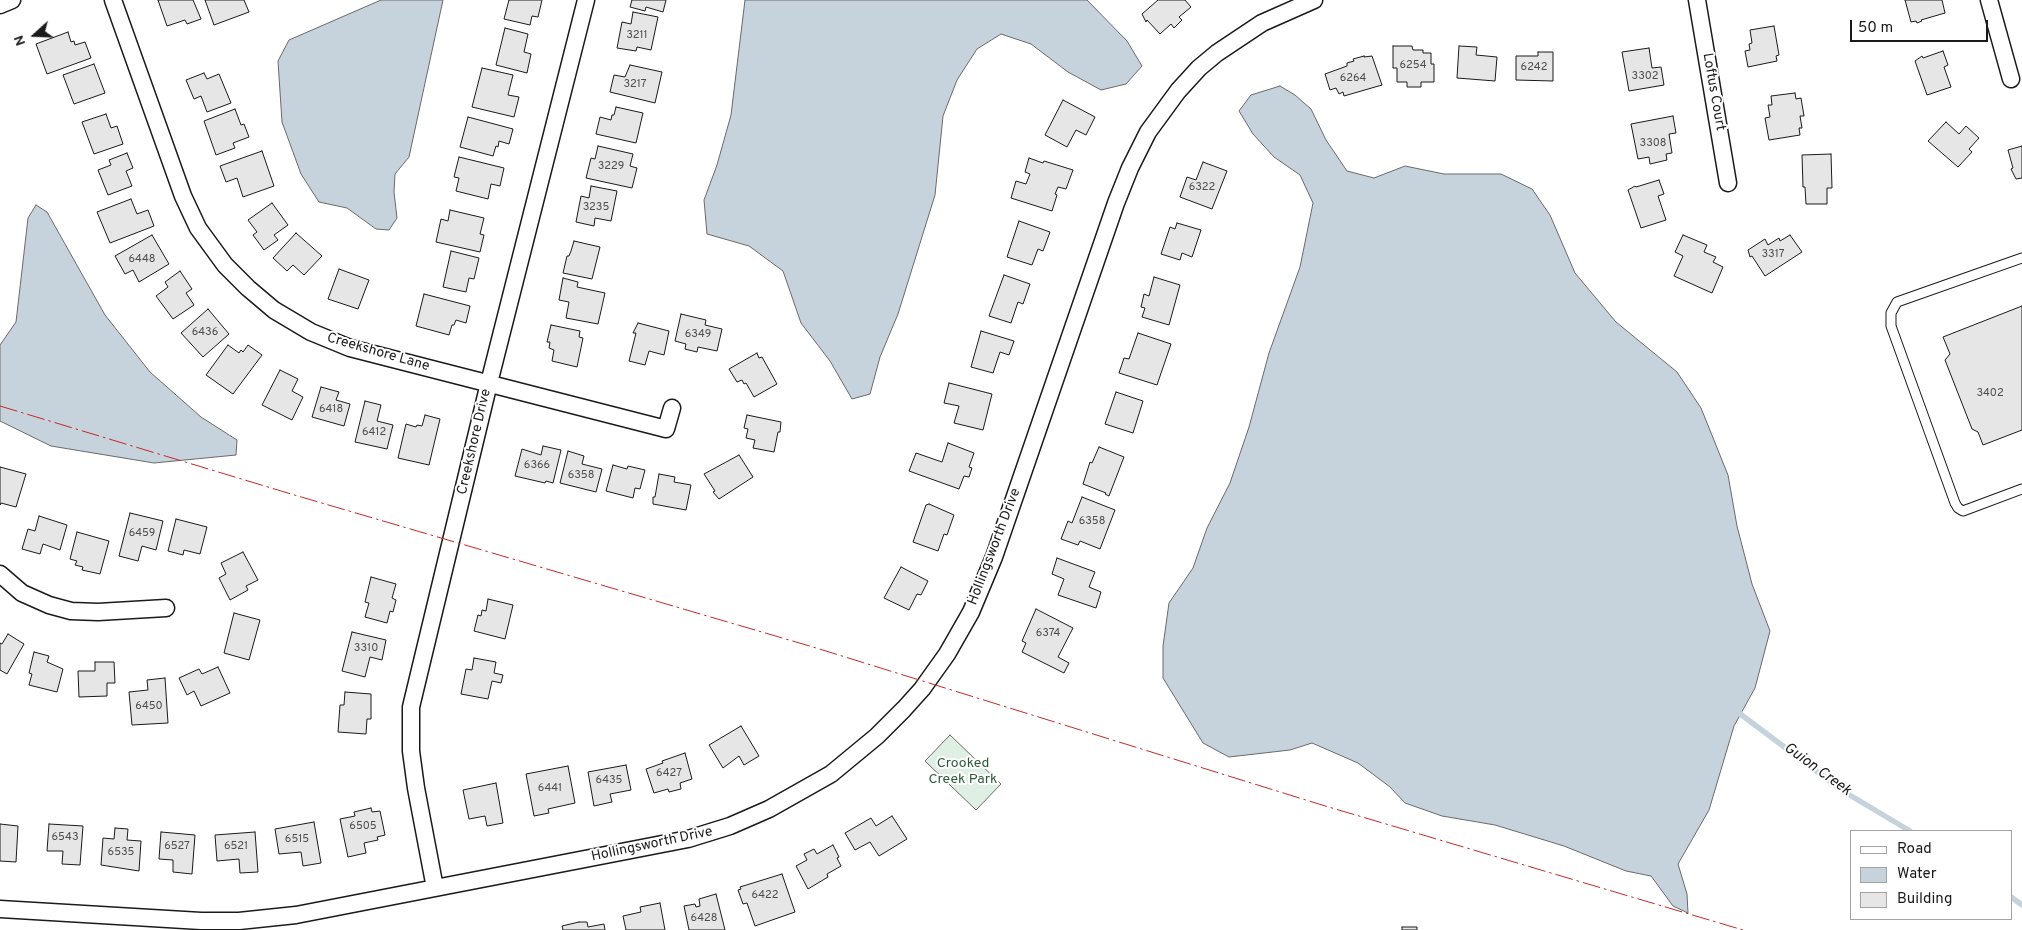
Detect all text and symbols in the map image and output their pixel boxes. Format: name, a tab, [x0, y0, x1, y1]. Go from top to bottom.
north arrow	[10, 10, 60, 60]
scale bar	[1852, 10, 1990, 42]
text: 50 m	[1858, 19, 1893, 38]
house number: 3211	[626, 29, 648, 43]
text: N	[11, 33, 30, 48]
street label: Loftus Court	[1698, 52, 1728, 132]
house number: 6254	[1399, 59, 1427, 73]
house number: 6242	[1521, 61, 1547, 75]
house number: 3302	[1632, 70, 1658, 84]
house number: 6264	[1340, 72, 1366, 86]
house number: 3217	[624, 78, 646, 92]
house number: 3308	[1640, 137, 1666, 151]
house number: 3229	[598, 160, 624, 174]
house number: 6322	[1189, 181, 1215, 195]
house number: 3235	[583, 201, 609, 215]
house number: 3317	[1761, 248, 1785, 262]
house number: 6448	[129, 253, 155, 267]
house number: 6436	[192, 326, 218, 340]
house number: 6349	[685, 328, 711, 342]
street label: Creekshore Lane	[325, 330, 431, 376]
street label: Creekshore Drive	[455, 387, 495, 497]
house number: 3402	[1976, 387, 2004, 401]
house number: 6418	[319, 403, 343, 417]
house number: 6412	[362, 426, 386, 440]
house number: 6366	[524, 459, 550, 473]
house number: 6358	[568, 469, 594, 483]
street label: Hollingsworth Drive	[965, 486, 1025, 608]
house number: 6358	[1079, 515, 1105, 529]
house number: 6459	[129, 527, 155, 541]
house number: 6374	[1036, 627, 1060, 641]
house number: 3310	[354, 642, 378, 656]
house number: 6450	[135, 700, 163, 714]
water label: Guion Creek	[1780, 740, 1854, 800]
park label: Crooked Creek Park	[928, 756, 998, 789]
house number: 6427	[656, 767, 682, 781]
house number: 6435	[596, 774, 622, 788]
house number: 6441	[538, 782, 562, 796]
house number: 6505	[349, 820, 377, 834]
street label: Hollingsworth Drive	[590, 824, 714, 866]
legend	[1850, 830, 2012, 920]
house number: 6543	[51, 831, 79, 845]
house number: 6515	[285, 833, 309, 847]
house number: 6527	[164, 840, 190, 854]
house number: 6521	[224, 840, 248, 854]
text: Road	[1897, 840, 1932, 859]
house number: 6535	[108, 846, 134, 860]
text: Water	[1897, 865, 1936, 884]
house number: 6422	[752, 889, 778, 903]
text: Building	[1897, 890, 1952, 909]
house number: 6428	[691, 912, 717, 926]

